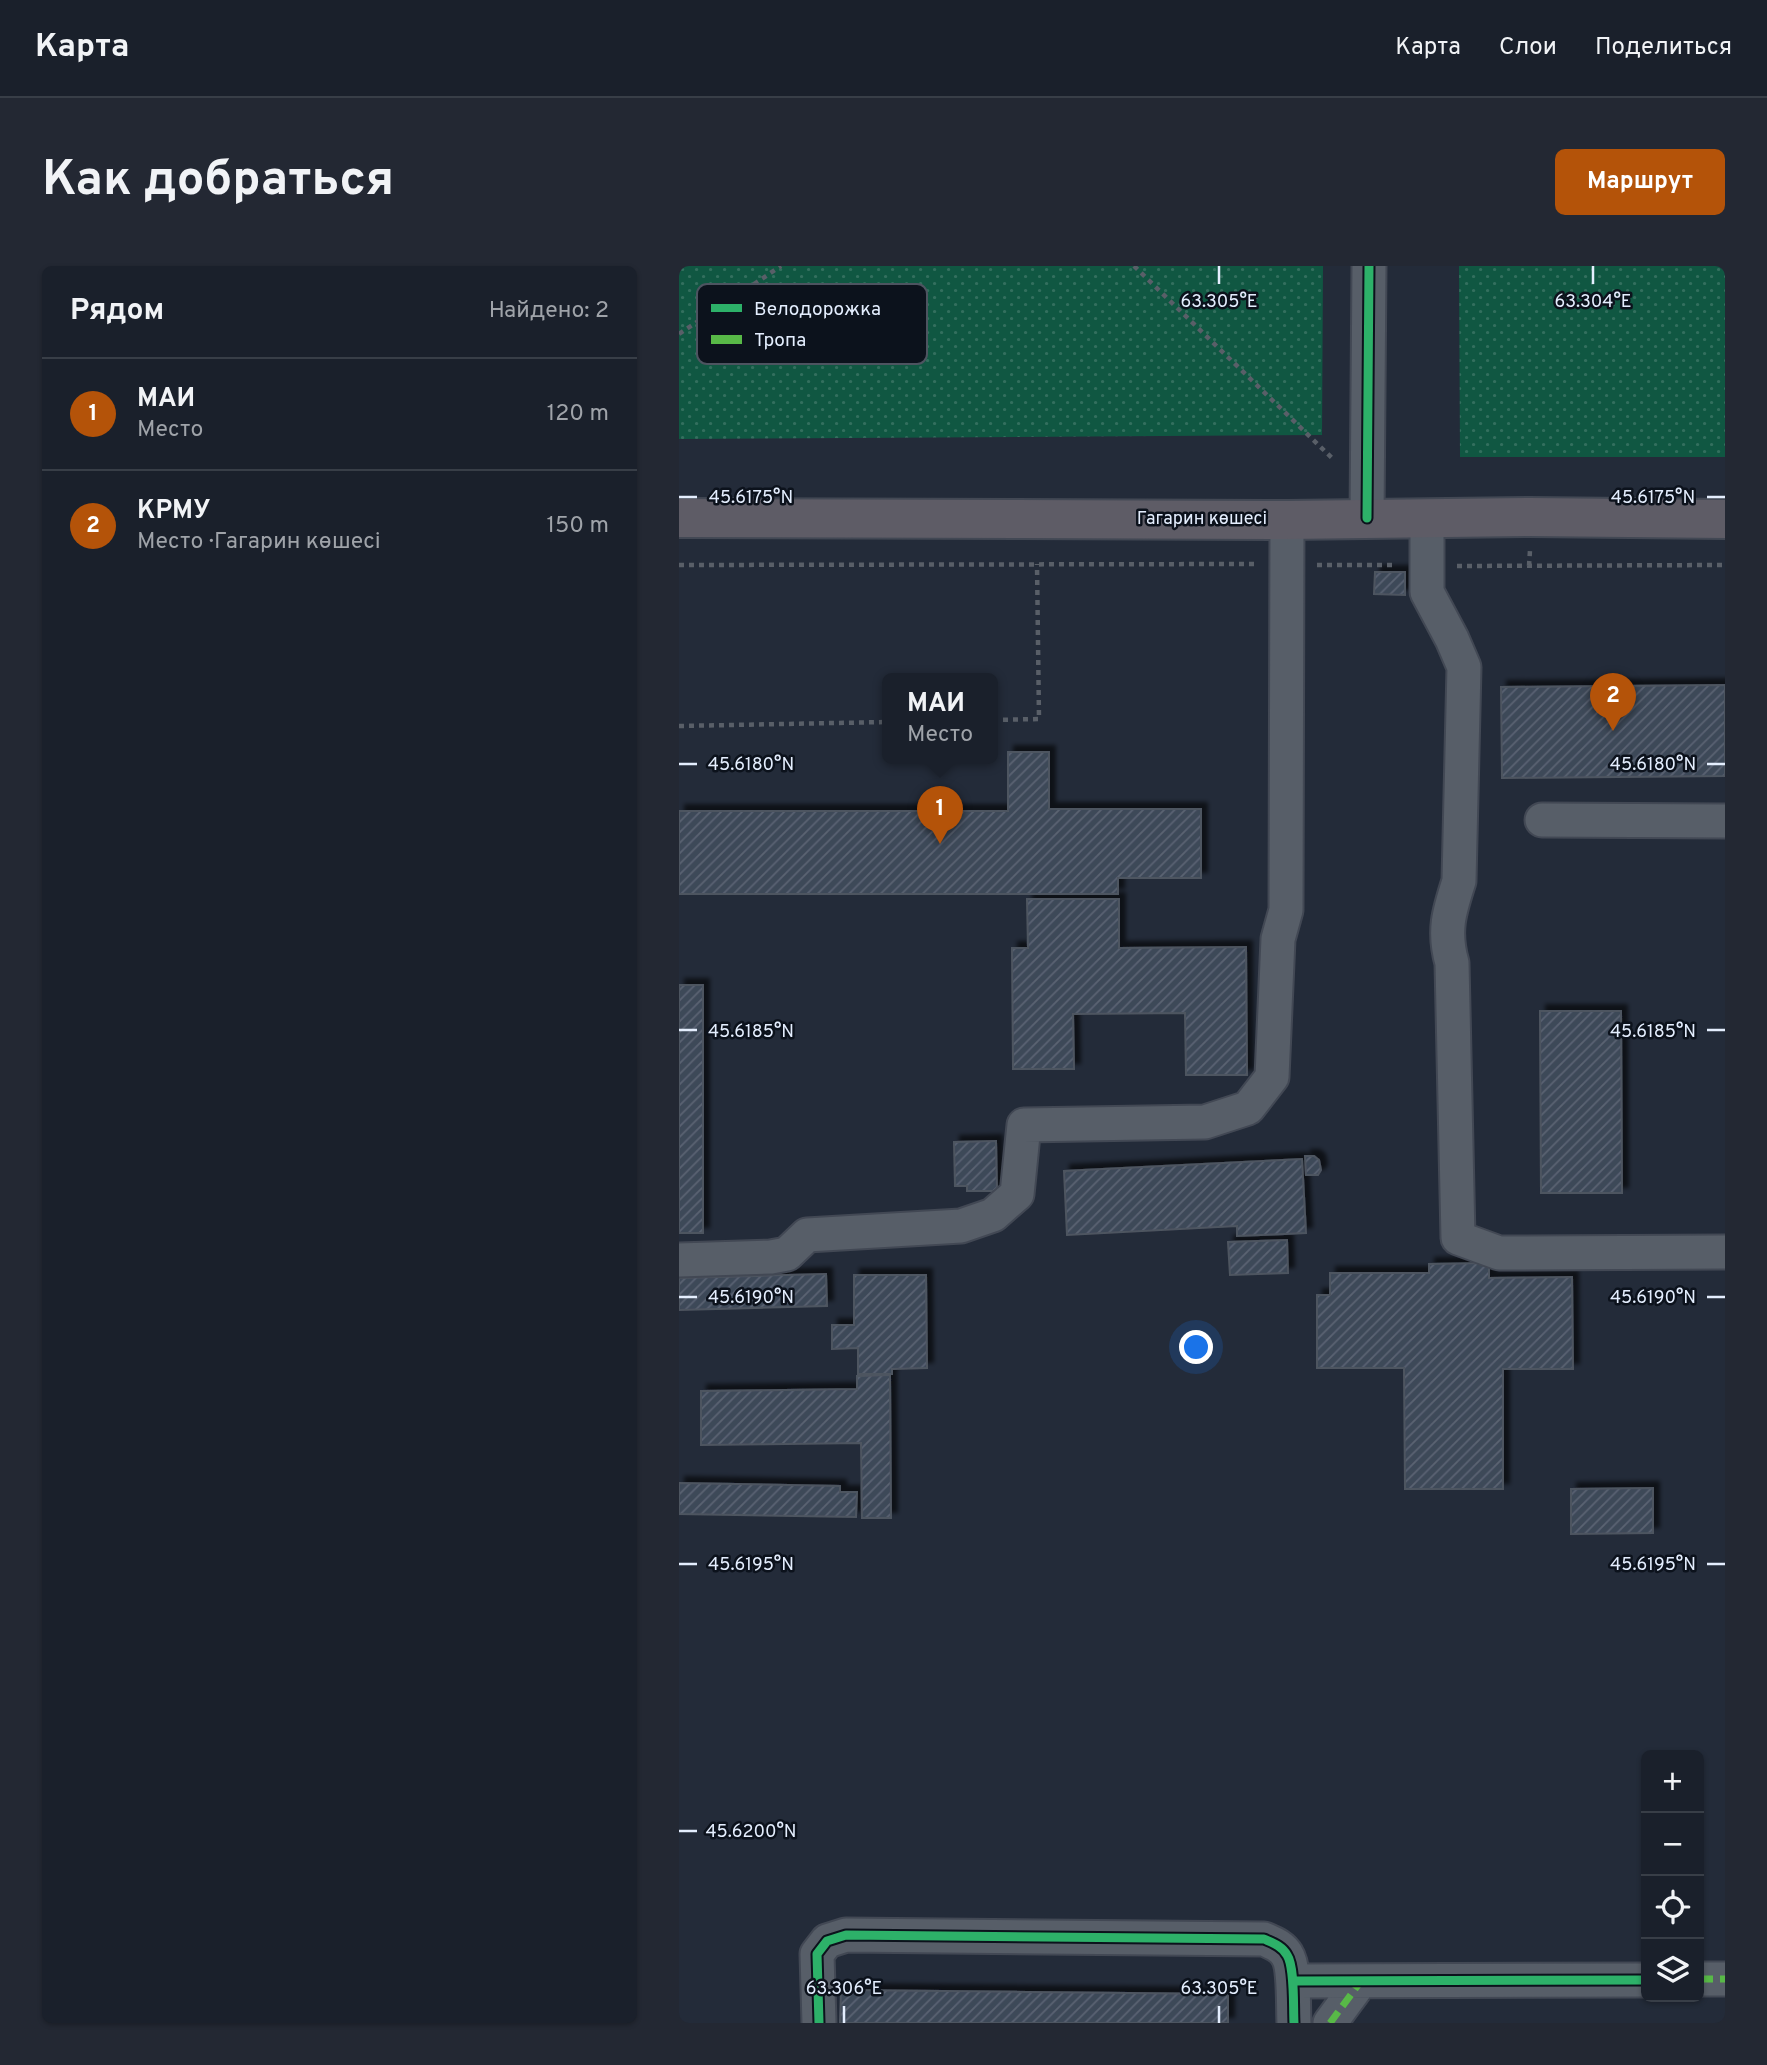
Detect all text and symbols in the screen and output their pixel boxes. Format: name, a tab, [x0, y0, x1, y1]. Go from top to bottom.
text: Карта	[35, 27, 129, 69]
text: Карта	[1395, 33, 1461, 63]
text: Слои	[1499, 33, 1557, 63]
text: Поделиться	[1595, 33, 1732, 63]
button: Маршрут	[1555, 149, 1725, 215]
text: Как добраться	[42, 151, 394, 213]
legend	[697, 284, 927, 364]
text: 63.305°E	[1180, 291, 1258, 314]
text: 63.304°E	[1554, 291, 1632, 314]
text: Рядом	[70, 293, 164, 330]
text: Найдено: 2	[489, 297, 609, 326]
text: Велодорожка	[754, 298, 881, 322]
text: Тропа	[754, 329, 806, 353]
text: МАИ	[137, 383, 195, 416]
text: 1	[88, 400, 98, 429]
text: 120 m	[547, 400, 609, 429]
text: Место	[137, 416, 203, 445]
text: 45.6175°N	[709, 487, 793, 510]
text: 45.6175°N	[1611, 487, 1695, 510]
text: КРМУ	[137, 495, 211, 528]
street label: Гагарин көшесі	[1137, 508, 1267, 531]
text: 2	[86, 512, 100, 541]
text: 150 m	[547, 512, 609, 541]
text: Место · Гагарин көшесі	[137, 528, 381, 557]
popup	[882, 673, 998, 764]
pin: 2	[1590, 673, 1636, 731]
text: МАИ	[907, 688, 965, 721]
text: Место	[907, 721, 973, 750]
text: 45.6180°N	[708, 754, 794, 777]
text: 45.6180°N	[1610, 754, 1696, 777]
pin: 1	[917, 786, 963, 844]
text: 45.6185°N	[708, 1021, 794, 1044]
text: 45.6185°N	[1610, 1021, 1696, 1044]
text: 45.6190°N	[708, 1287, 794, 1310]
text: 45.6190°N	[1610, 1287, 1696, 1310]
your location	[1179, 1330, 1213, 1364]
text: 45.6195°N	[708, 1554, 794, 1577]
text: 45.6195°N	[1610, 1554, 1696, 1577]
map controls	[1641, 1750, 1704, 2002]
button: +	[1641, 1750, 1704, 1813]
button: −	[1641, 1813, 1704, 1876]
text: 45.6200°N	[705, 1821, 797, 1844]
button: locate	[1641, 1876, 1704, 1939]
button: layers	[1641, 1939, 1704, 2002]
text: 63.306°E	[806, 1978, 882, 2001]
text: 63.305°E	[1180, 1978, 1258, 2001]

